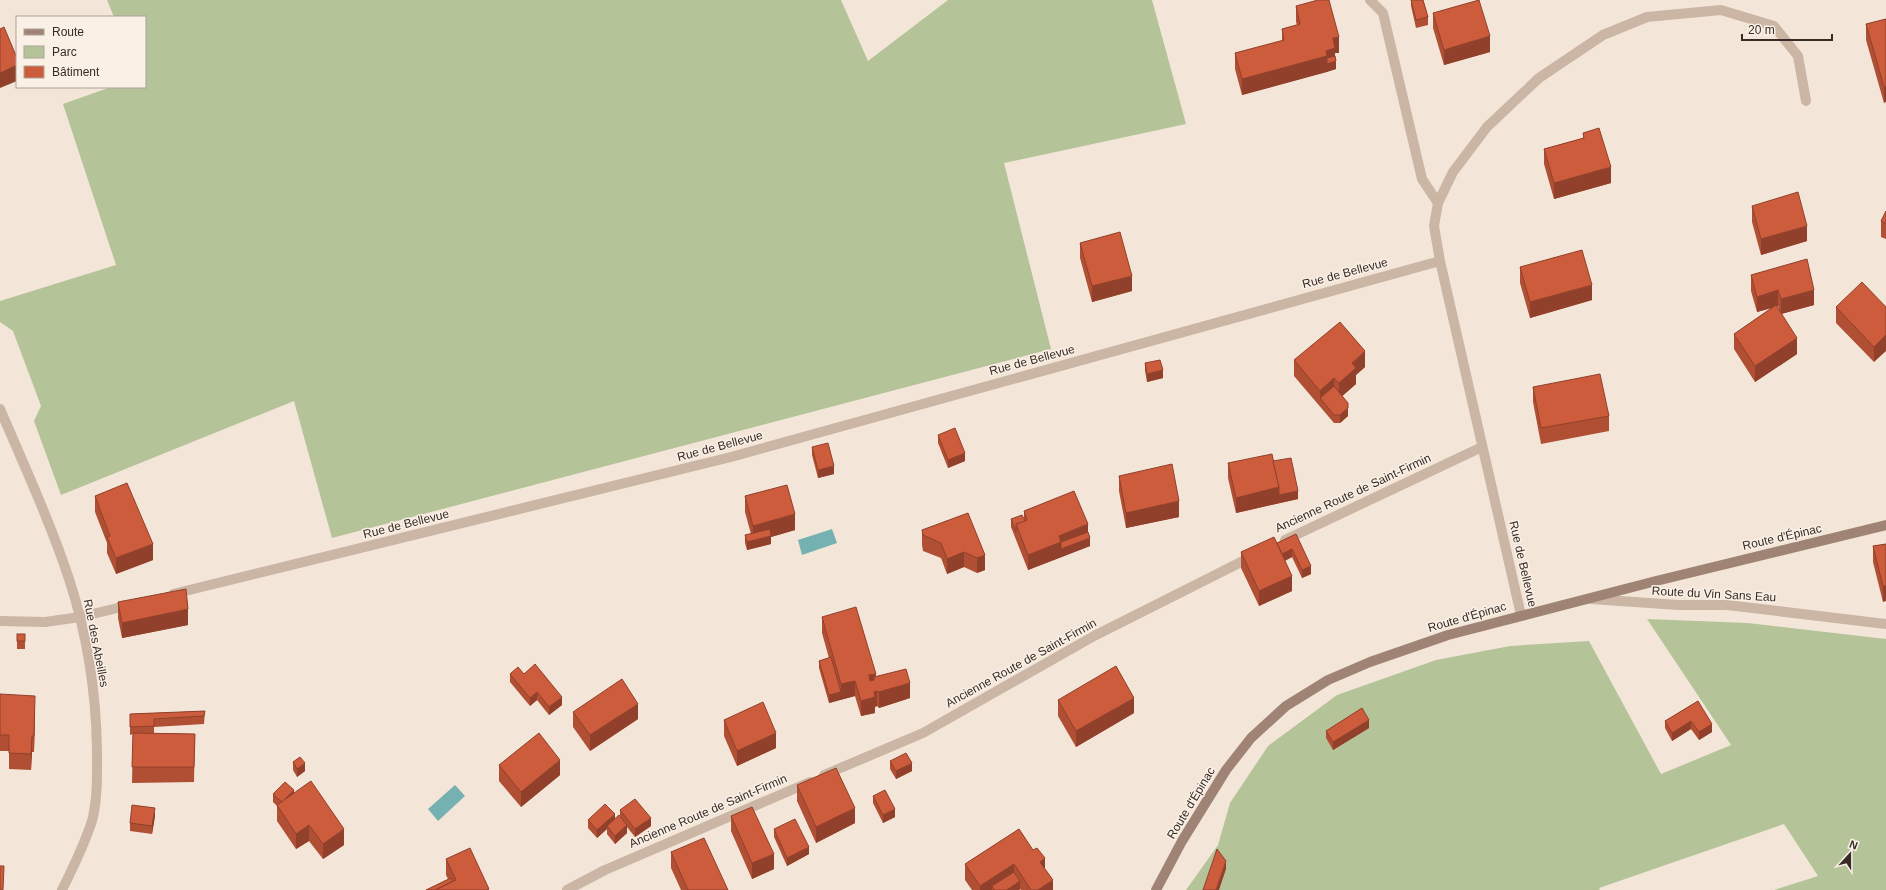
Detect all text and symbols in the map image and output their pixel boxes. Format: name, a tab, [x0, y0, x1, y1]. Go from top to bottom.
legend	[16, 16, 146, 88]
scale bar	[1742, 16, 1832, 42]
text: 20 m	[1748, 23, 1775, 37]
text: Route	[52, 25, 84, 39]
text: Parc	[52, 45, 77, 59]
text: Bâtiment	[52, 65, 100, 79]
street label: Rue de Bellevue	[1301, 255, 1390, 291]
street label: Rue de Bellevue	[988, 342, 1077, 378]
street label: Rue de Bellevue	[676, 428, 765, 464]
street label: Ancienne Route de Saint-Firmin	[1273, 451, 1433, 535]
street label: Rue de Bellevue	[362, 506, 451, 541]
street label: Rue de Bellevue	[1506, 520, 1540, 609]
street label: Route d'Épinac	[1741, 520, 1823, 553]
street label: Route du Vin Sans Eau	[1651, 584, 1777, 604]
street label: Rue des Abeilles	[81, 598, 111, 688]
street label: Route d'Épinac	[1426, 598, 1508, 635]
street label: Ancienne Route de Saint-Firmin	[943, 616, 1099, 710]
street label: Route d'Épinac	[1163, 764, 1218, 841]
street label: Ancienne Route de Saint-Firmin	[627, 771, 789, 851]
north arrow	[1830, 834, 1870, 874]
text: N	[1848, 838, 1859, 852]

